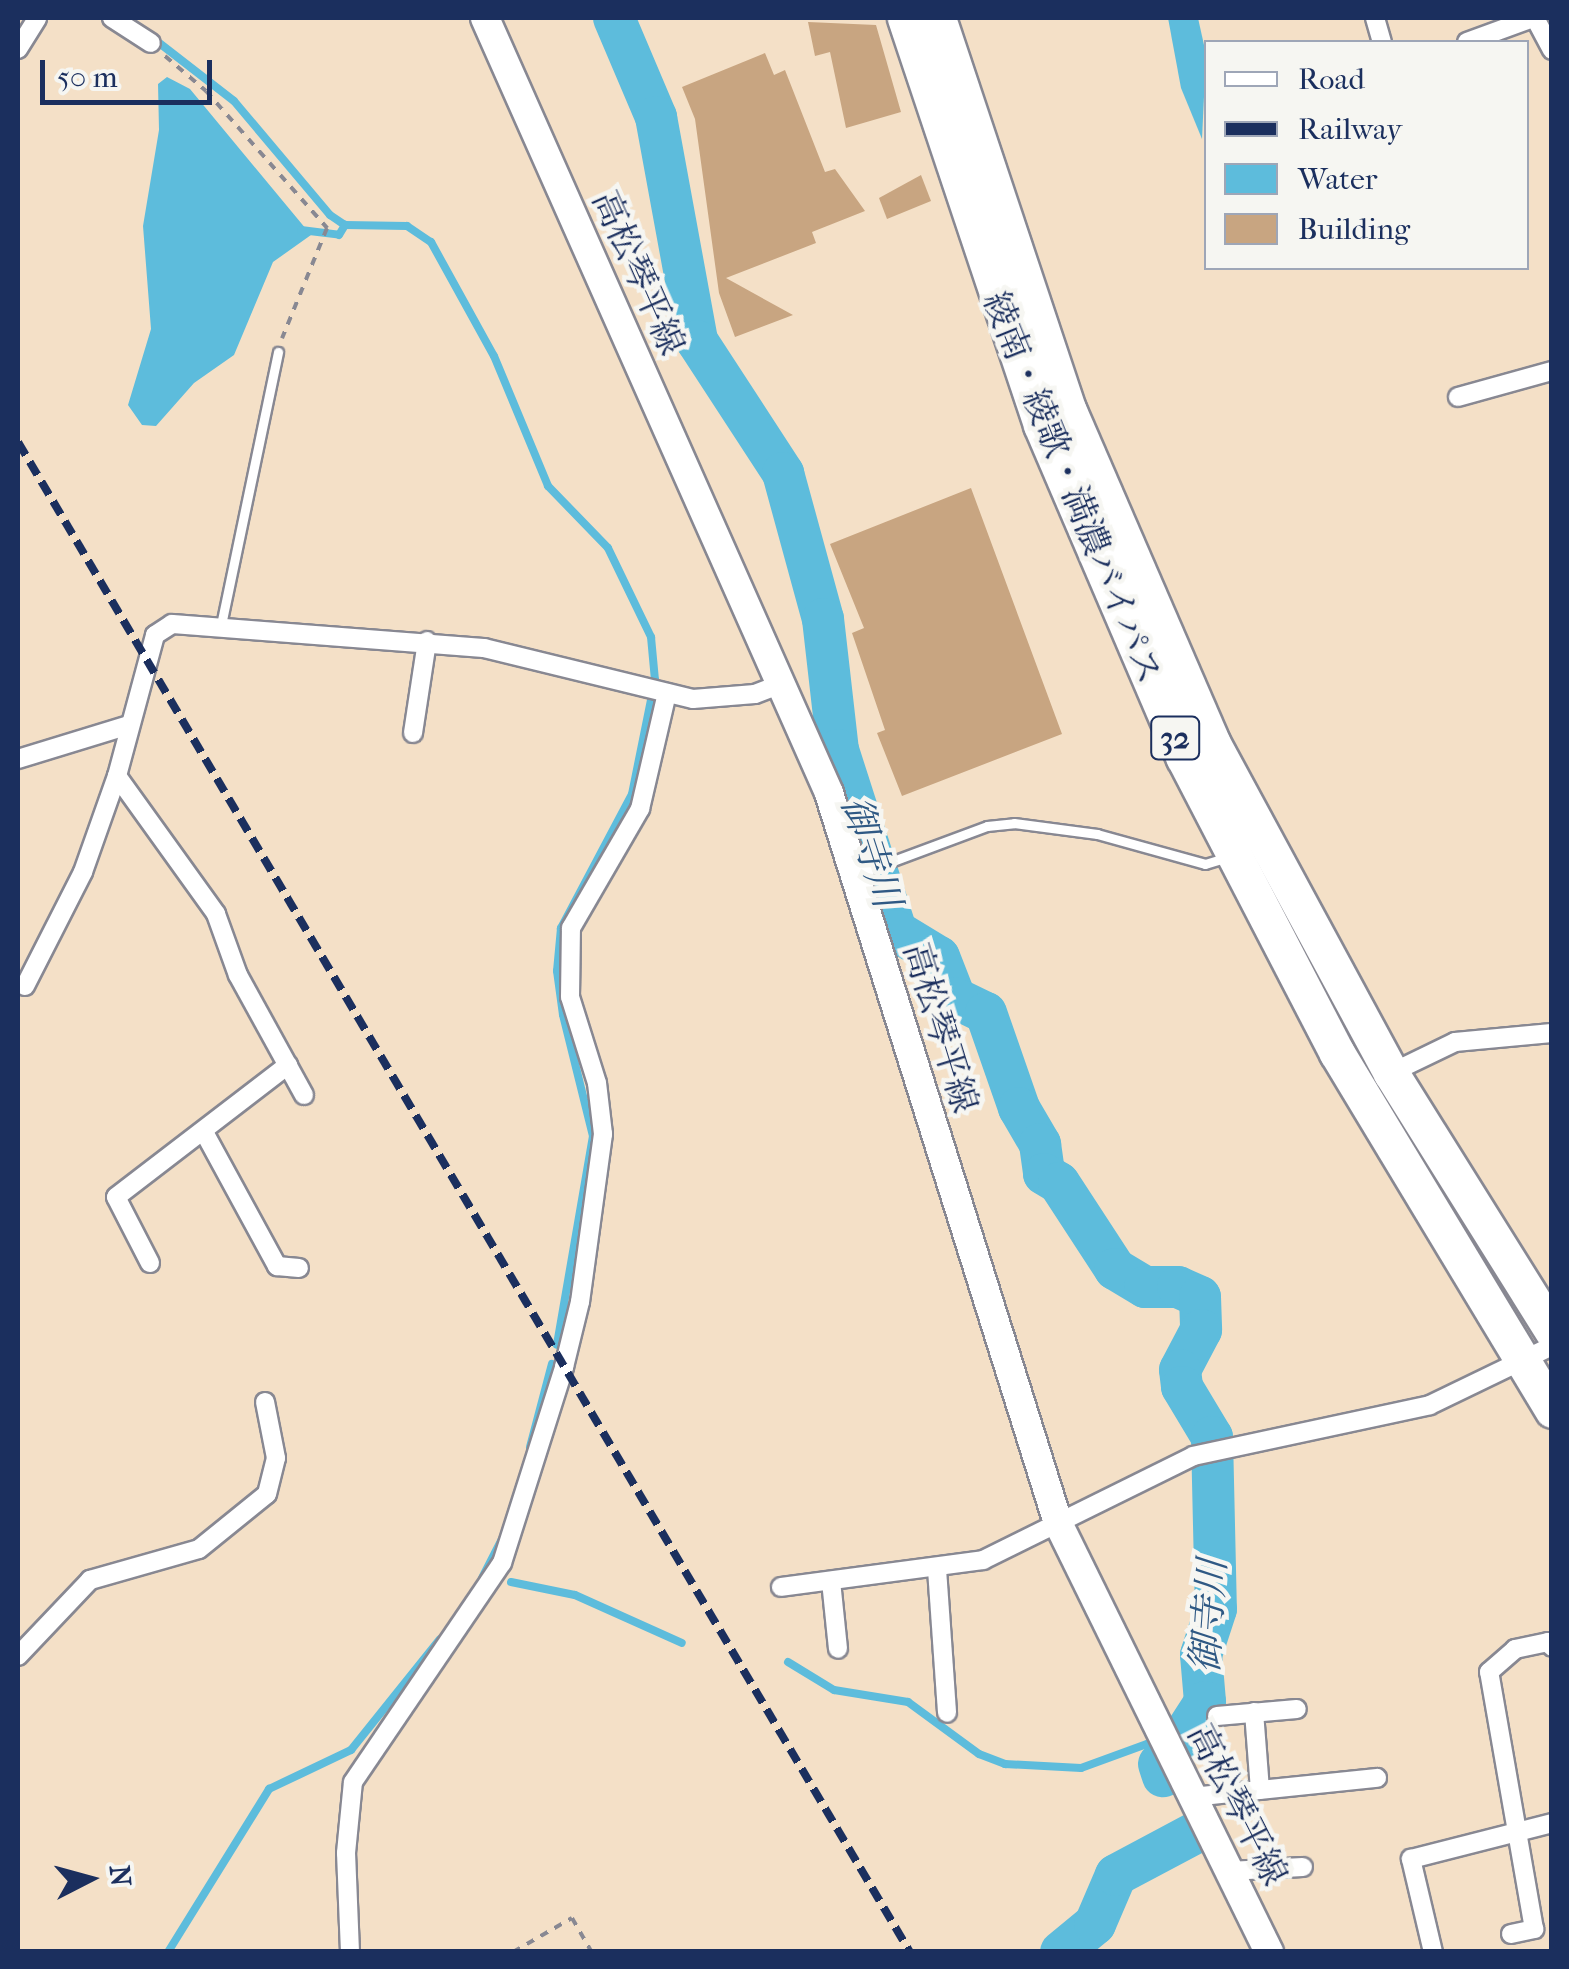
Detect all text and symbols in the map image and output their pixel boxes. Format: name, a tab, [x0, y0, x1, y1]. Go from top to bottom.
scale bar	[45, 40, 218, 102]
legend	[1204, 40, 1529, 270]
text: 50 m	[57, 60, 118, 95]
text: Road	[1298, 62, 1365, 97]
text: Railway	[1298, 112, 1402, 147]
text: Water	[1298, 162, 1378, 197]
street label: 高松琴平線	[583, 185, 693, 361]
text: Building	[1298, 212, 1410, 247]
street label: 綾南・綾歌・満濃バイパス	[974, 285, 1170, 691]
road number: 32	[1150, 711, 1200, 765]
water label: 御寺川	[832, 791, 910, 913]
street label: 高松琴平線	[894, 938, 986, 1118]
water label: 御寺川	[1182, 1558, 1236, 1674]
street label: 高松琴平線	[1179, 1718, 1295, 1892]
north arrow	[40, 1829, 140, 1929]
text: N	[103, 1864, 138, 1888]

